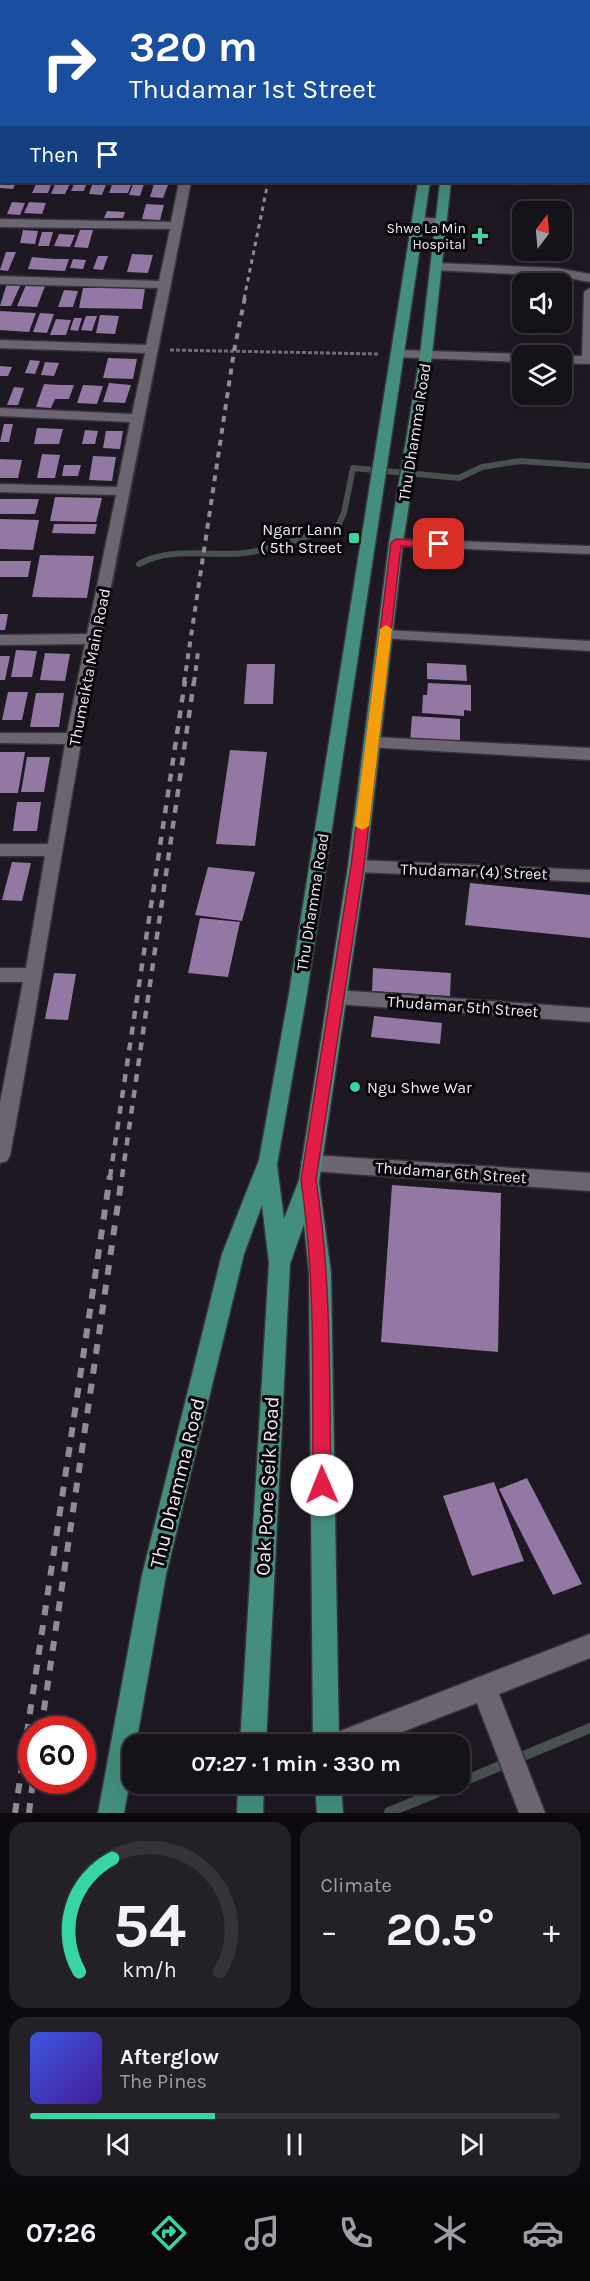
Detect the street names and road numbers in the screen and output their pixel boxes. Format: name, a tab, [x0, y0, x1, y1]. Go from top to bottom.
street label: Thu Dhamma Road	[394, 362, 435, 502]
street label: Thumeikta Main Road	[65, 587, 114, 748]
street label: Thu Dhamma Road	[292, 832, 333, 972]
street label: Thudamar (4) Street	[400, 859, 548, 884]
street label: Thudamar 5th Street	[387, 992, 539, 1021]
street label: Thudamar 6th Street	[375, 1158, 527, 1187]
street label: Thu Dhamma Road	[145, 1396, 210, 1571]
street label: Oak Pone Seik Road	[251, 1396, 284, 1576]

